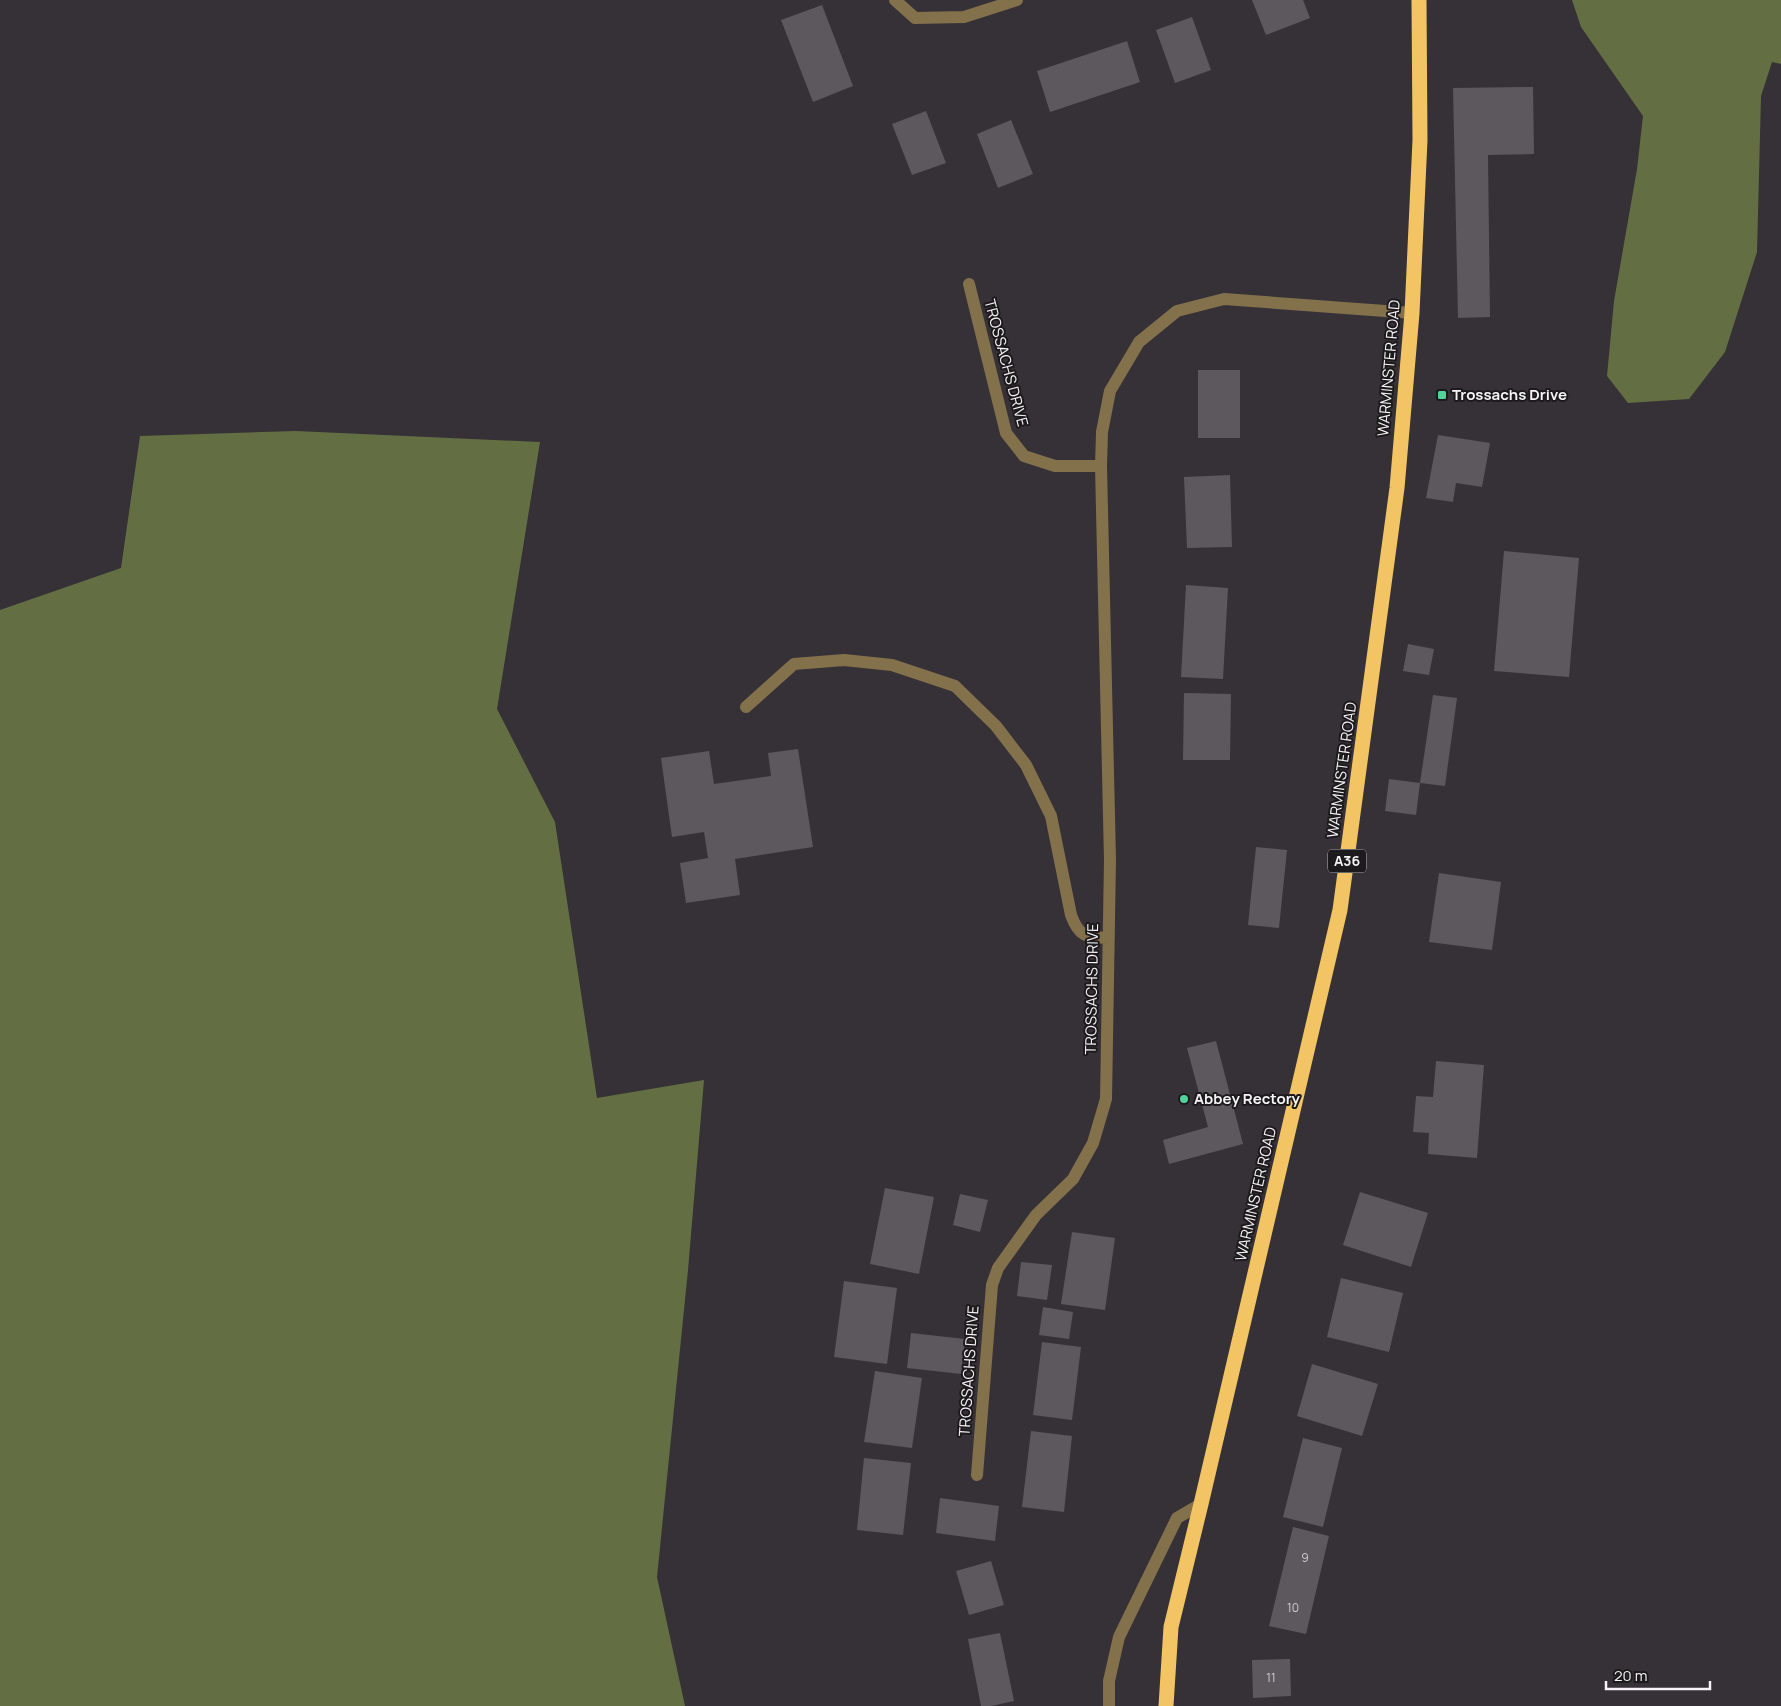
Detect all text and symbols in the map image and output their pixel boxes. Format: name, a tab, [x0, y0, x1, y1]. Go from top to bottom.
street label: TROSSACHS DRIVE	[979, 297, 1034, 429]
street label: WARMINSTER ROAD	[1372, 299, 1405, 437]
place label: Trossachs Drive	[1452, 384, 1567, 405]
marker: Trossachs Drive	[1436, 389, 1448, 401]
street label: WARMINSTER ROAD	[1322, 701, 1361, 839]
road number: A36	[1328, 849, 1366, 872]
street label: TROSSACHS DRIVE	[1080, 923, 1103, 1055]
place label: Abbey Rectory	[1194, 1088, 1300, 1109]
marker: Abbey Rectory	[1178, 1093, 1190, 1105]
street label: WARMINSTER ROAD	[1230, 1125, 1281, 1263]
street label: TROSSACHS DRIVE	[953, 1305, 984, 1437]
house number: 9	[1301, 1549, 1309, 1566]
house number: 10	[1287, 1599, 1299, 1616]
scale bar	[1606, 1658, 1710, 1690]
text: 20 m	[1614, 1665, 1647, 1686]
house number: 11	[1266, 1669, 1276, 1686]

